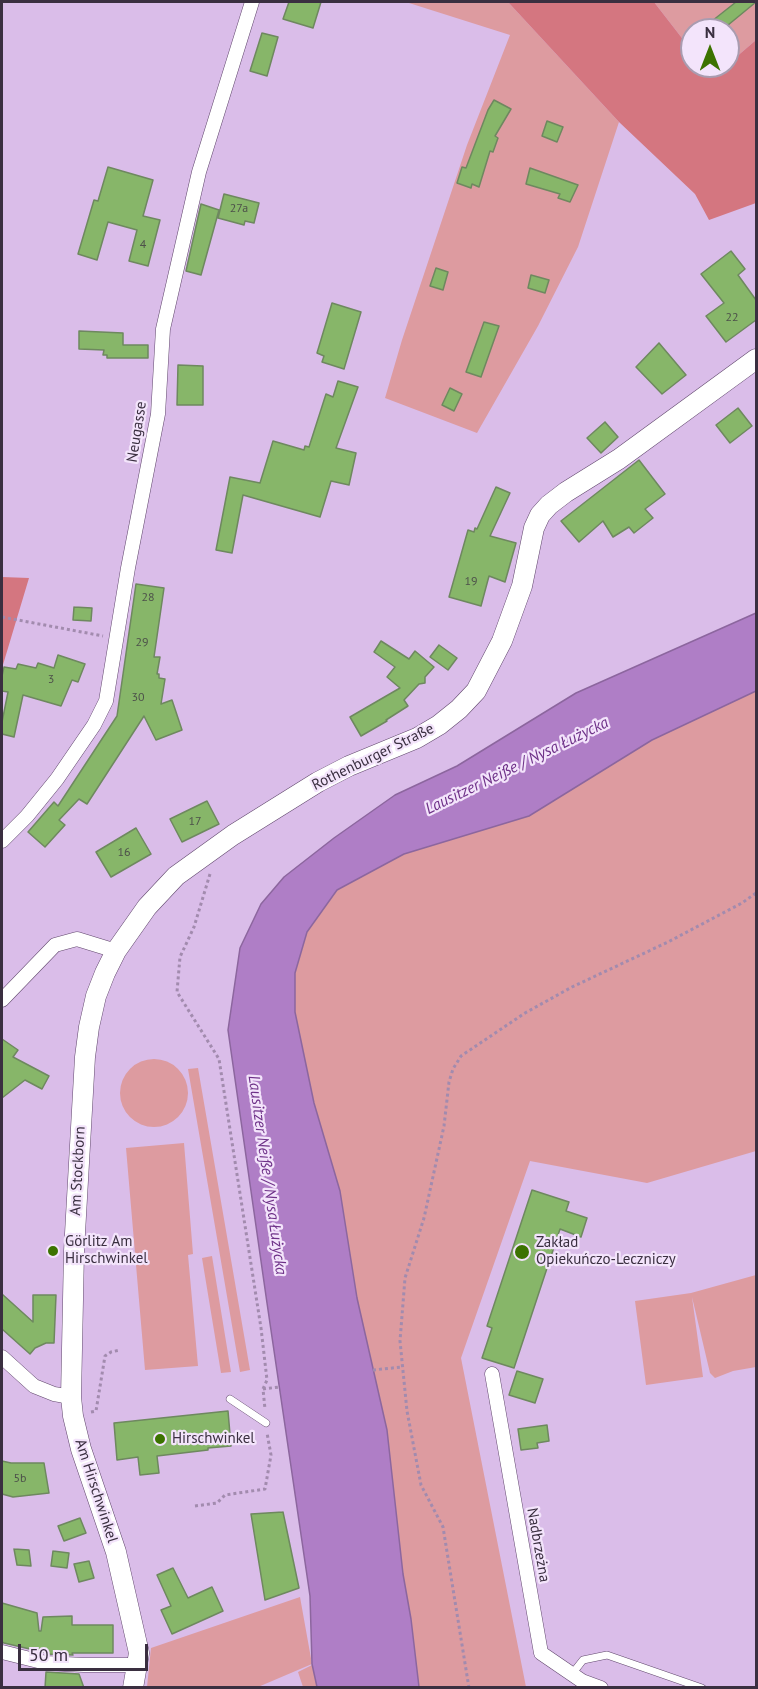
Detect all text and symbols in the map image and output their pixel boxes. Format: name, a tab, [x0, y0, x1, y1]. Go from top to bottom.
north arrow	[680, 18, 740, 78]
text: N	[705, 22, 715, 42]
house number: 27a	[230, 202, 248, 216]
house number: 4	[140, 238, 146, 252]
house number: 22	[725, 311, 739, 325]
street label: Neugasse	[123, 400, 151, 464]
house number: 19	[464, 575, 478, 589]
house number: 28	[141, 591, 155, 605]
house number: 29	[135, 636, 149, 650]
house number: 3	[48, 673, 54, 687]
house number: 30	[131, 691, 145, 705]
water label: Lausitzer Neiße / Nysa Łużycka	[422, 713, 612, 819]
street label: Rothenburger Straße	[309, 720, 437, 794]
house number: 17	[188, 815, 202, 829]
house number: 16	[117, 846, 131, 860]
water label: Lausitzer Neiße / Nysa Łużycka	[243, 1074, 291, 1276]
street label: Am Stockborn	[67, 1126, 89, 1216]
place label: Görlitz Am Hirschwinkel	[65, 1233, 148, 1268]
place label: Zakład Opiekuńczo-Leczniczy	[536, 1234, 676, 1269]
marker: Zakład Opiekuńczo-Leczniczy	[513, 1243, 531, 1261]
marker: Görlitz Am Hirschwinkel	[46, 1244, 60, 1258]
place label: Hirschwinkel	[172, 1430, 255, 1448]
marker: Hirschwinkel	[153, 1432, 167, 1446]
street label: Am Hirschwinkel	[71, 1437, 121, 1545]
house number: 5b	[13, 1472, 27, 1486]
street label: Nadbrzeżna	[523, 1506, 553, 1584]
scale bar	[21, 1632, 152, 1670]
text: 50 m	[29, 1643, 68, 1666]

